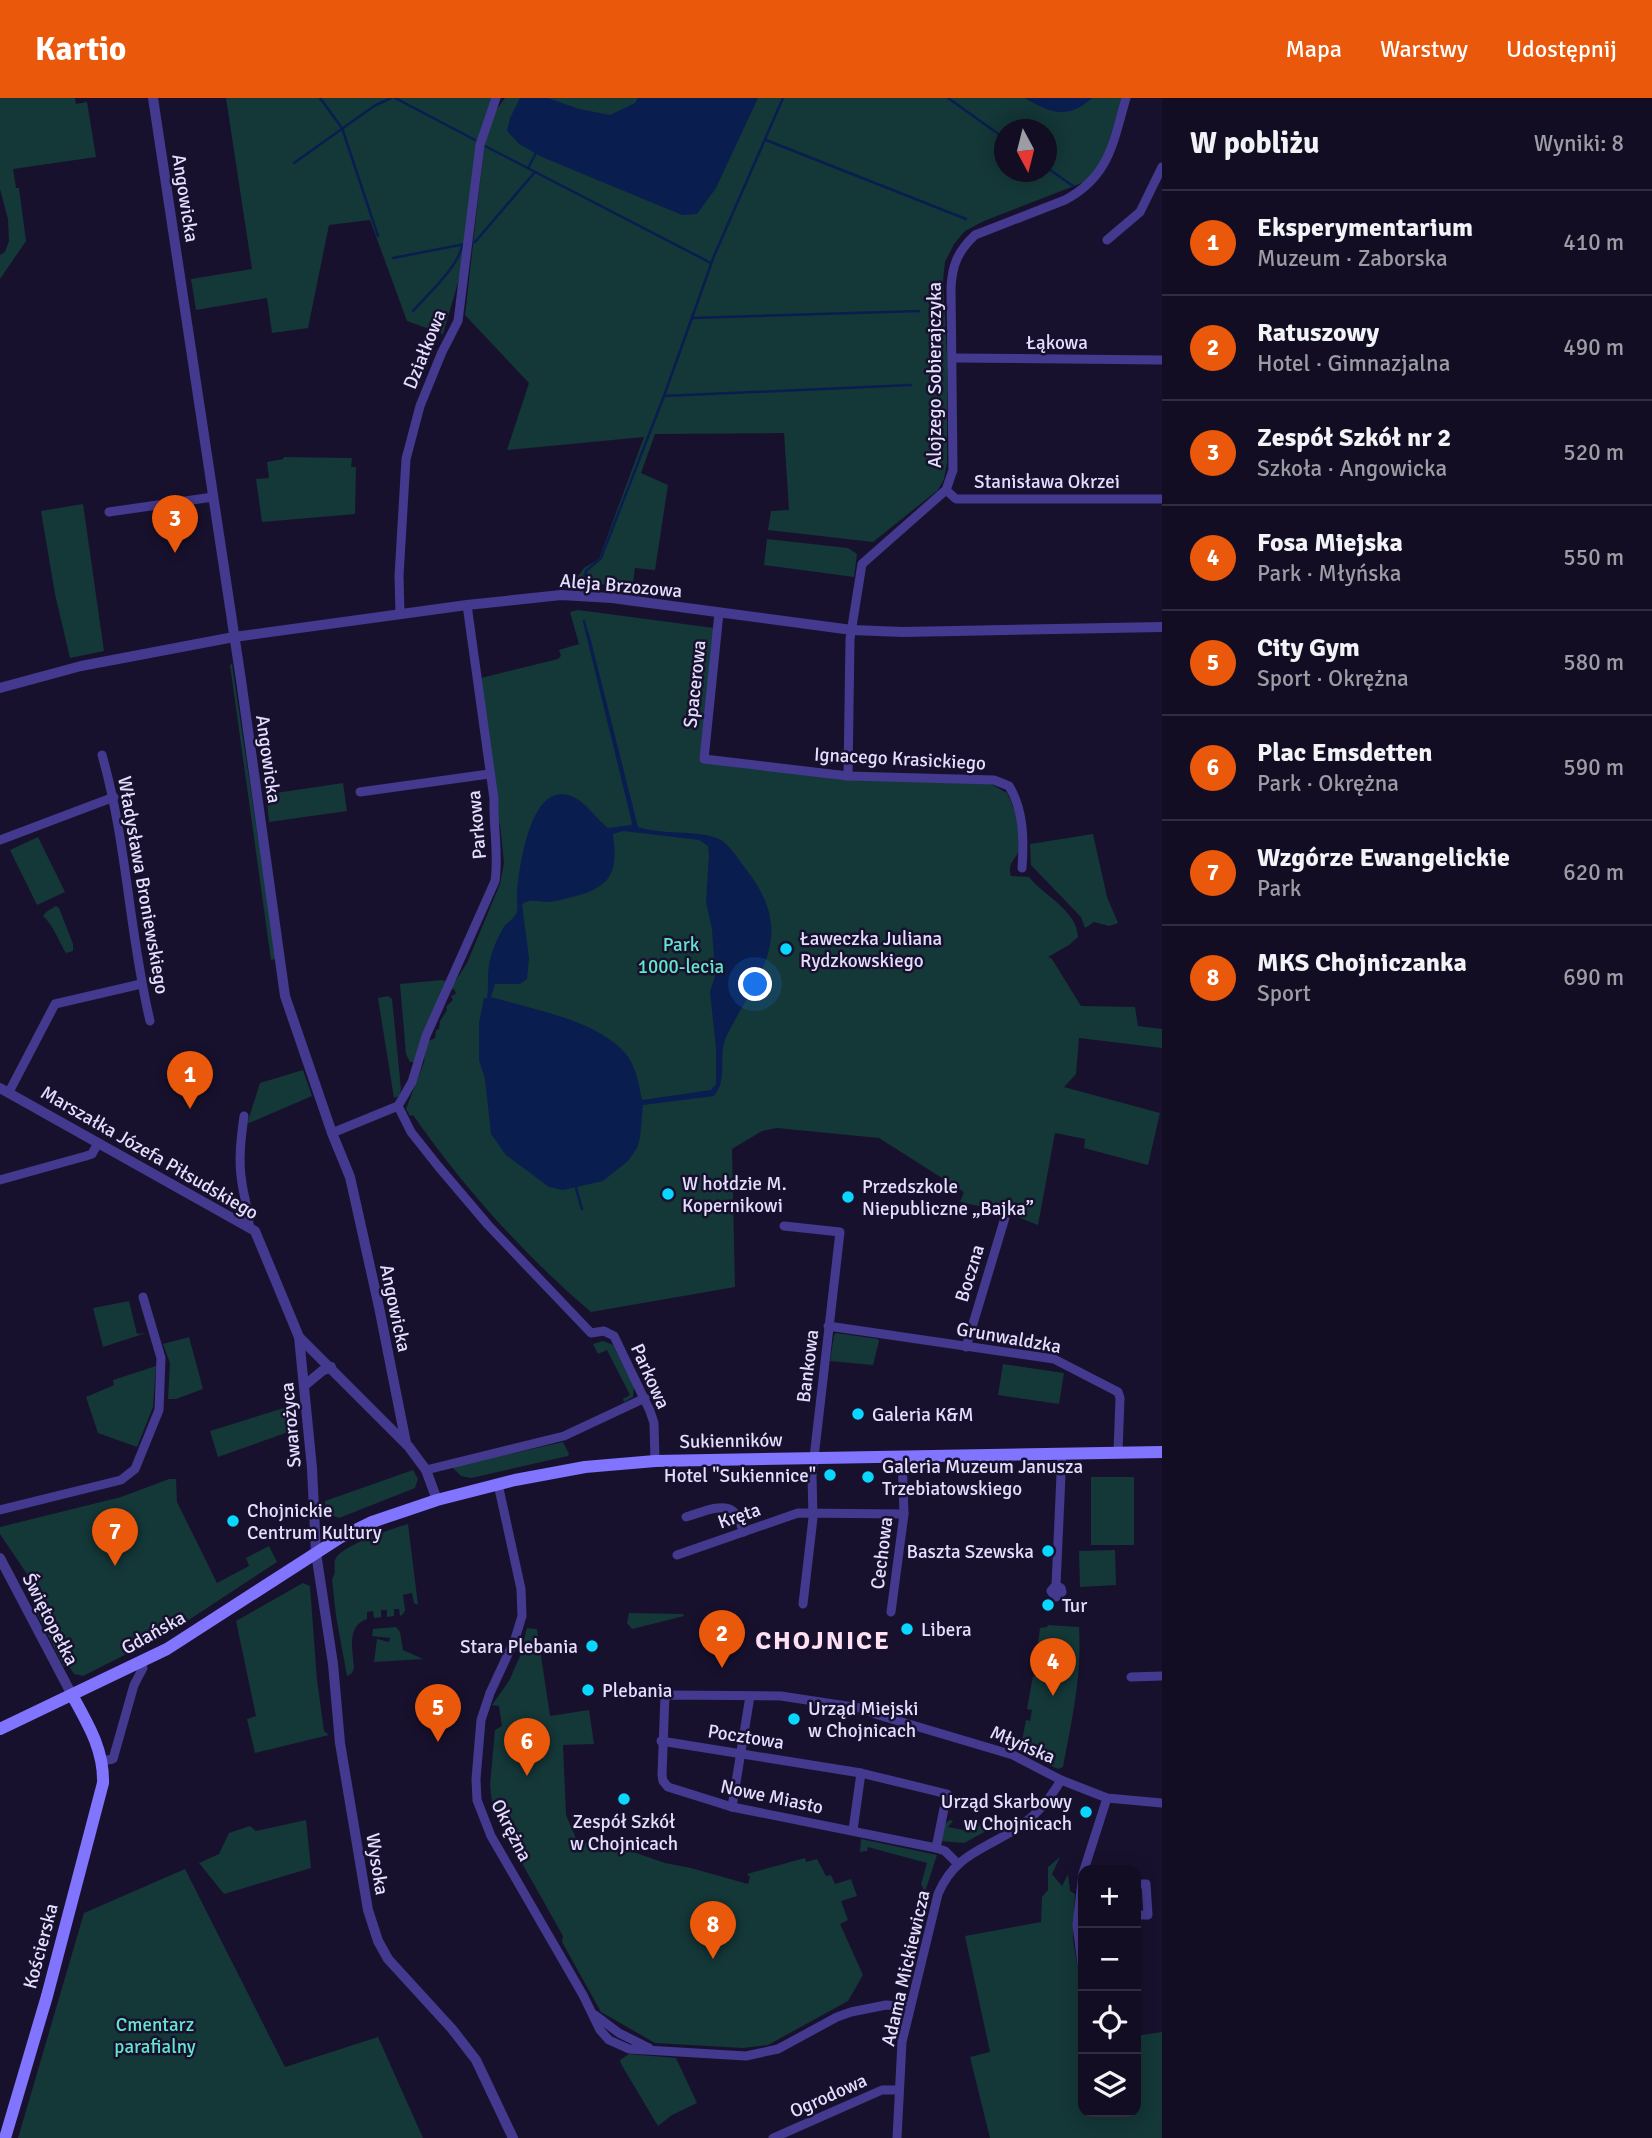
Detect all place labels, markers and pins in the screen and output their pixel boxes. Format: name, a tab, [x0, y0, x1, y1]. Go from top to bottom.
pin: 3	[152, 495, 198, 553]
place label: Ławeczka Juliana Rydzkowskiego	[800, 927, 942, 973]
marker: Ławeczka Juliana Rydzkowskiego	[778, 941, 794, 957]
pin: 1	[167, 1051, 213, 1109]
place label: W hołdzie M. Kopernikowi	[682, 1172, 787, 1218]
place label: Przedszkole Niepubliczne „Bajka”	[862, 1175, 1034, 1221]
marker: W hołdzie M. Kopernikowi	[660, 1186, 676, 1202]
marker: Przedszkole Niepubliczne „Bajka”	[840, 1189, 856, 1205]
place label: Galeria K&M	[872, 1403, 974, 1427]
marker: Galeria K&M	[850, 1406, 866, 1422]
place label: Galeria Muzeum Janusza Trzebiatowskiego	[882, 1455, 1083, 1501]
place label: Hotel "Sukiennice"	[664, 1464, 816, 1488]
marker: Hotel "Sukiennice"	[822, 1467, 838, 1483]
marker: Galeria Muzeum Janusza Trzebiatowskiego	[860, 1469, 876, 1485]
place label: Chojnickie Centrum Kultury	[247, 1499, 382, 1545]
pin: 7	[92, 1508, 138, 1566]
marker: Chojnickie Centrum Kultury	[225, 1513, 241, 1529]
place label: Baszta Szewska	[906, 1540, 1034, 1564]
marker: Baszta Szewska	[1040, 1543, 1056, 1559]
place label: Tur	[1062, 1594, 1087, 1618]
marker: Tur	[1040, 1597, 1056, 1613]
pin: 2	[699, 1610, 745, 1668]
place label: Libera	[921, 1618, 972, 1642]
marker: Libera	[899, 1621, 915, 1637]
place label: Stara Plebania	[460, 1635, 578, 1659]
marker: Stara Plebania	[584, 1638, 600, 1654]
pin: 4	[1030, 1638, 1076, 1696]
place label: Plebania	[602, 1679, 672, 1703]
marker: Plebania	[580, 1682, 596, 1698]
pin: 5	[415, 1684, 461, 1742]
place label: Urząd Miejski w Chojnicach	[808, 1697, 918, 1743]
marker: Urząd Miejski w Chojnicach	[786, 1711, 802, 1727]
pin: 6	[504, 1718, 550, 1776]
place label: Urząd Skarbowy w Chojnicach	[941, 1790, 1072, 1836]
marker: Zespół Szkół w Chojnicach	[616, 1791, 632, 1807]
marker: Urząd Skarbowy w Chojnicach	[1078, 1804, 1094, 1820]
place label: Zespół Szkół w Chojnicach	[570, 1810, 678, 1856]
pin: 8	[690, 1901, 736, 1959]

